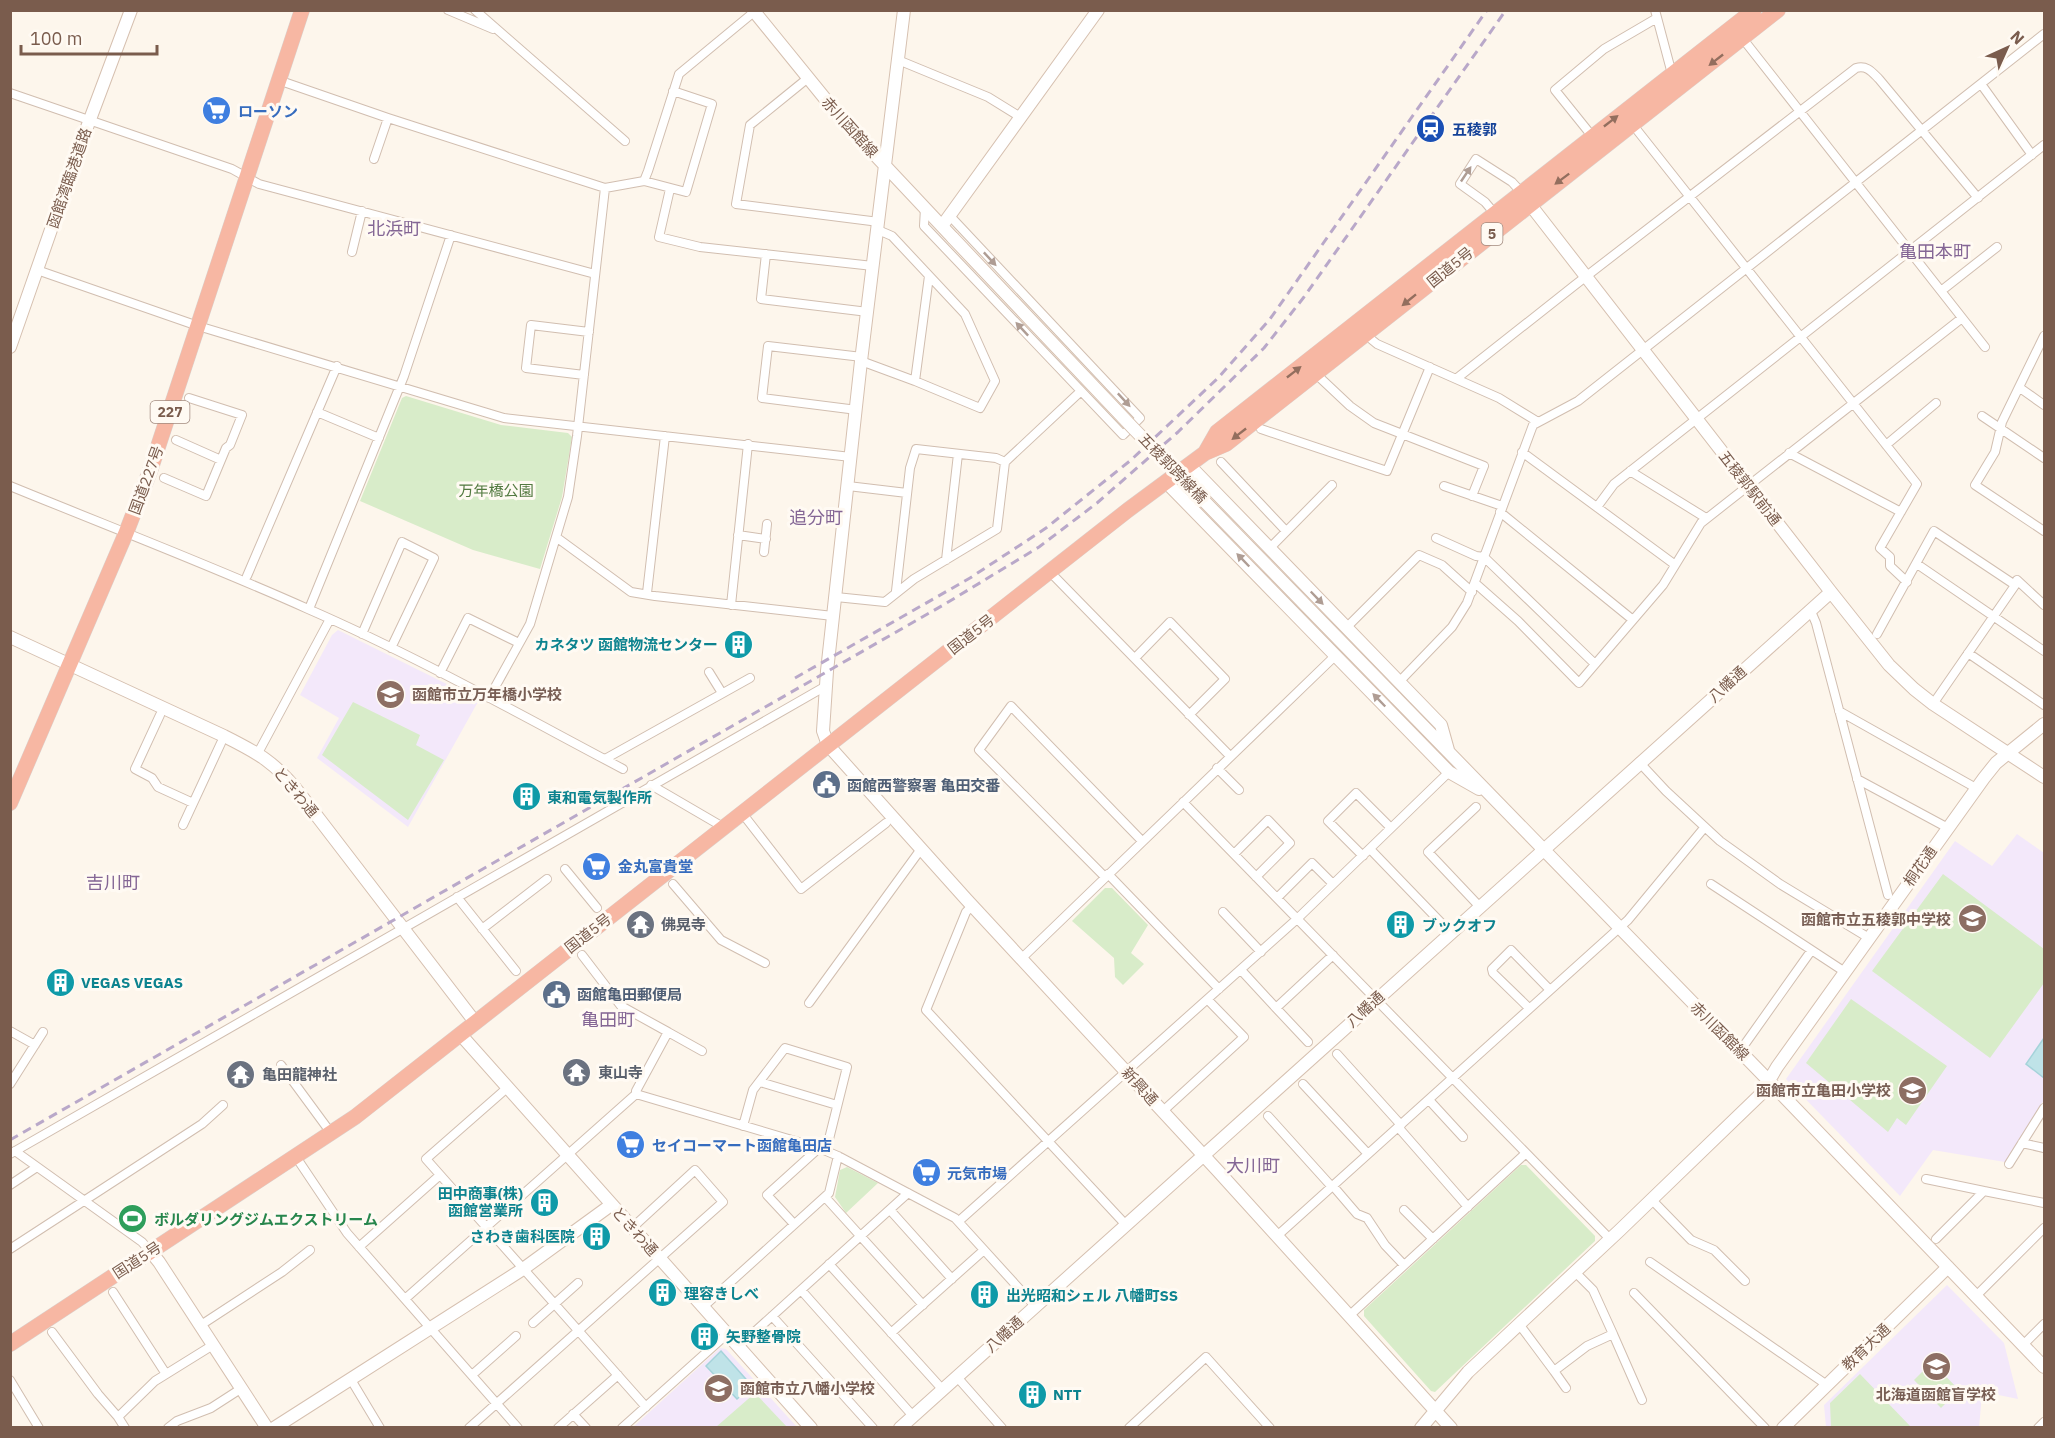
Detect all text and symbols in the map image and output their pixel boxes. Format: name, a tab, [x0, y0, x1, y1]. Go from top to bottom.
scale bar	[21, 18, 158, 56]
north arrow	[1977, 18, 2037, 78]
text: N	[2006, 26, 2029, 49]
text: 100 m	[30, 27, 82, 50]
one-way arrow	[1708, 54, 1724, 67]
street label: 赤川函館線	[818, 93, 882, 161]
supermarket icon: ローソン	[201, 95, 233, 127]
place label: ローソン	[238, 102, 298, 121]
station icon: 五稜郭	[1415, 113, 1447, 145]
one-way arrow	[1604, 115, 1619, 127]
place label: 五稜郭	[1452, 120, 1497, 139]
street label: 函館湾臨港道路	[43, 125, 95, 231]
one-way arrow	[1461, 165, 1472, 182]
one-way arrow	[1554, 173, 1569, 185]
district label: 北浜町	[367, 217, 421, 240]
road number: 5	[1482, 223, 1502, 245]
district label: 亀田本町	[1899, 240, 1971, 263]
street label: 国道5号	[1423, 243, 1477, 291]
one-way arrow	[983, 251, 997, 266]
one-way arrow	[1401, 294, 1417, 307]
one-way arrow	[1015, 322, 1029, 336]
one-way arrow	[1286, 365, 1302, 378]
one-way arrow	[1117, 393, 1131, 408]
road number: 227	[150, 401, 190, 423]
one-way arrow	[1232, 427, 1247, 439]
street label: 五稜郭跨線橋	[1135, 429, 1211, 507]
street label: 国道227号	[125, 443, 167, 517]
street label: 五稜郭駅前通	[1715, 447, 1785, 529]
park label: 万年橋公園	[458, 481, 534, 500]
district label: 追分町	[789, 506, 843, 529]
one-way arrow	[1236, 553, 1250, 567]
one-way arrow	[1309, 590, 1323, 604]
street label: 国道5号	[944, 610, 998, 658]
building icon: カネタツ 函館物流センター	[723, 628, 755, 660]
place label: カネタツ 函館物流センター	[534, 635, 718, 654]
street label: 八幡通	[1704, 662, 1750, 706]
school or university icon: 函館市立万年橋小学校	[375, 678, 407, 710]
place label: 函館市立万年橋小学校	[412, 685, 562, 704]
one-way arrow	[1372, 692, 1386, 707]
street label: ときわ通	[269, 763, 323, 821]
public building icon: 函館西警察署 亀田交番	[810, 769, 842, 801]
place label: 函館西警察署 亀田交番	[847, 776, 1001, 795]
building icon: 東和電気製作所	[510, 781, 542, 813]
place label: 東和電気製作所	[547, 788, 652, 807]
street label: 桐花通	[1899, 842, 1941, 890]
supermarket icon: 金丸富貴堂	[581, 850, 613, 882]
place label: 金丸富貴堂	[618, 857, 693, 876]
district label: 吉川町	[86, 871, 140, 894]
school or university icon: 函館市立五稜郭中学校	[1956, 903, 1988, 935]
temple icon: 佛晃寺	[624, 908, 656, 940]
street label: 国道5号	[561, 909, 615, 957]
building icon: ブックオフ	[1385, 909, 1417, 941]
place label: 函館市立五稜郭中学校	[1801, 910, 1951, 929]
place label: 佛晃寺	[661, 915, 706, 934]
place label: ブックオフ	[1422, 916, 1497, 935]
building icon: VEGAS VEGAS	[44, 966, 76, 998]
place label: VEGAS VEGAS	[81, 973, 183, 992]
public building icon: 函館亀田郵便局	[540, 978, 572, 1010]
place label: 函館亀田郵便局	[577, 985, 682, 1004]
street label: 八幡通	[1342, 987, 1388, 1031]
street label: 赤川函館線	[1687, 998, 1753, 1064]
district label: 亀田町	[581, 1008, 635, 1031]
temple icon: 東山寺	[561, 1056, 593, 1088]
temple icon: 亀田龍神社	[225, 1058, 257, 1090]
place label: 東山寺	[598, 1063, 643, 1082]
street label: 新興通	[1118, 1063, 1162, 1109]
place label: 亀田龍神社	[262, 1065, 337, 1084]
school or university icon: 函館市立亀田小学校	[1896, 1074, 1928, 1106]
place label: 函館市立亀田小学校	[1756, 1081, 1891, 1100]
supermarket icon: セイコーマート函館亀田店	[615, 1129, 647, 1161]
place label: セイコーマート函館亀田店	[652, 1136, 832, 1155]
district label: 大川町	[1226, 1154, 1280, 1177]
supermarket icon: 元気市場	[910, 1157, 942, 1189]
place label: 元気市場	[947, 1164, 1007, 1183]
place label: 田中商事(株) 函館営業所	[438, 1184, 523, 1220]
building icon: 田中商事(株) 函館営業所	[528, 1186, 560, 1218]
street label: ときわ通	[608, 1202, 662, 1260]
sports icon: ボルダリングジムエクストリーム	[117, 1203, 149, 1235]
place label: ボルダリングジムエクストリーム	[154, 1210, 378, 1229]
building icon: さわき歯科医院	[580, 1220, 612, 1252]
place label: さわき歯科医院	[470, 1227, 575, 1246]
street label: 国道5号	[109, 1237, 165, 1283]
building icon: 理容きしべ	[647, 1277, 679, 1309]
building icon: 出光昭和シェル 八幡町SS	[969, 1279, 1001, 1311]
place label: 理容きしべ	[684, 1284, 759, 1303]
place label: 出光昭和シェル 八幡町SS	[1006, 1286, 1178, 1305]
street label: 八幡通	[981, 1312, 1027, 1356]
street label: 教育大通	[1838, 1319, 1894, 1375]
building icon: 矢野整骨院	[689, 1320, 721, 1352]
place label: 矢野整骨院	[726, 1327, 801, 1346]
school or university icon: 北海道函館盲学校	[1920, 1351, 1952, 1383]
school or university icon: 函館市立八幡小学校	[703, 1372, 735, 1404]
building icon: NTT	[1016, 1378, 1048, 1410]
place label: 函館市立八幡小学校	[740, 1379, 875, 1398]
place label: NTT	[1053, 1385, 1082, 1404]
place label: 北海道函館盲学校	[1876, 1385, 1996, 1404]

